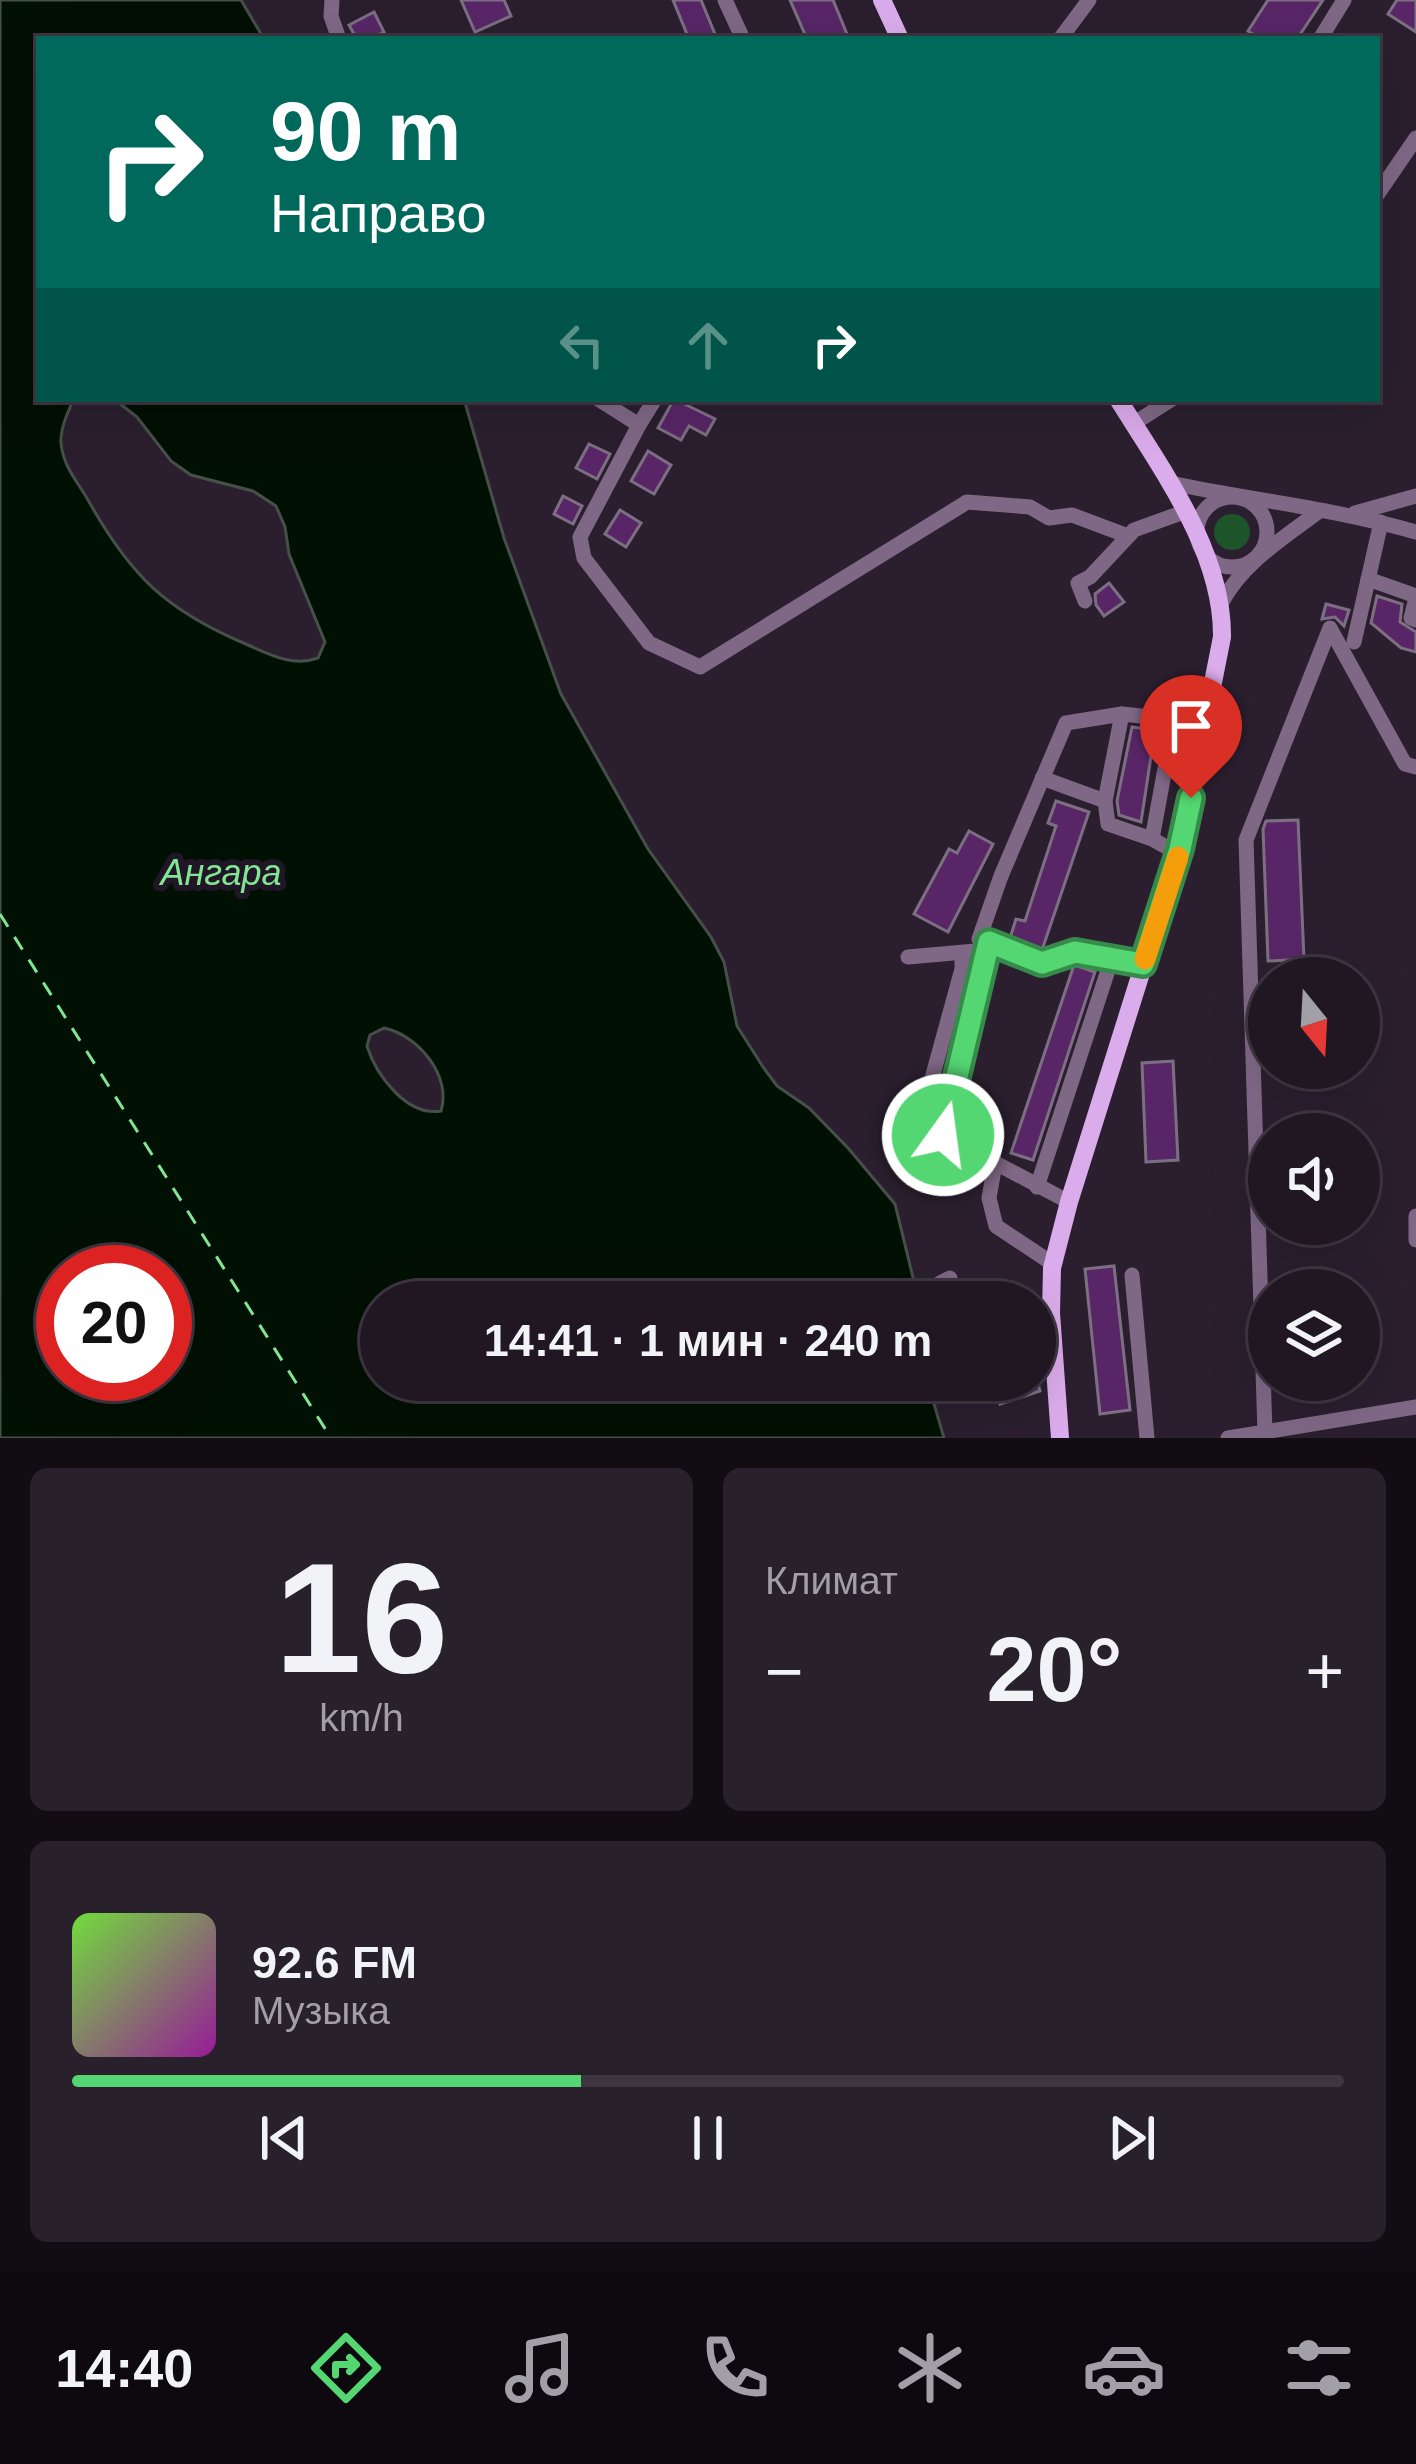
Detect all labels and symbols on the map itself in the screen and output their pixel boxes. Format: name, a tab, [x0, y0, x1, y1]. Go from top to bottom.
pin	[1140, 675, 1242, 798]
water label: Ангара	[158, 852, 282, 893]
north arrow	[1248, 957, 1380, 1089]
position arrow	[880, 1072, 1006, 1198]
speed limit sign: 20	[36, 1245, 192, 1401]

